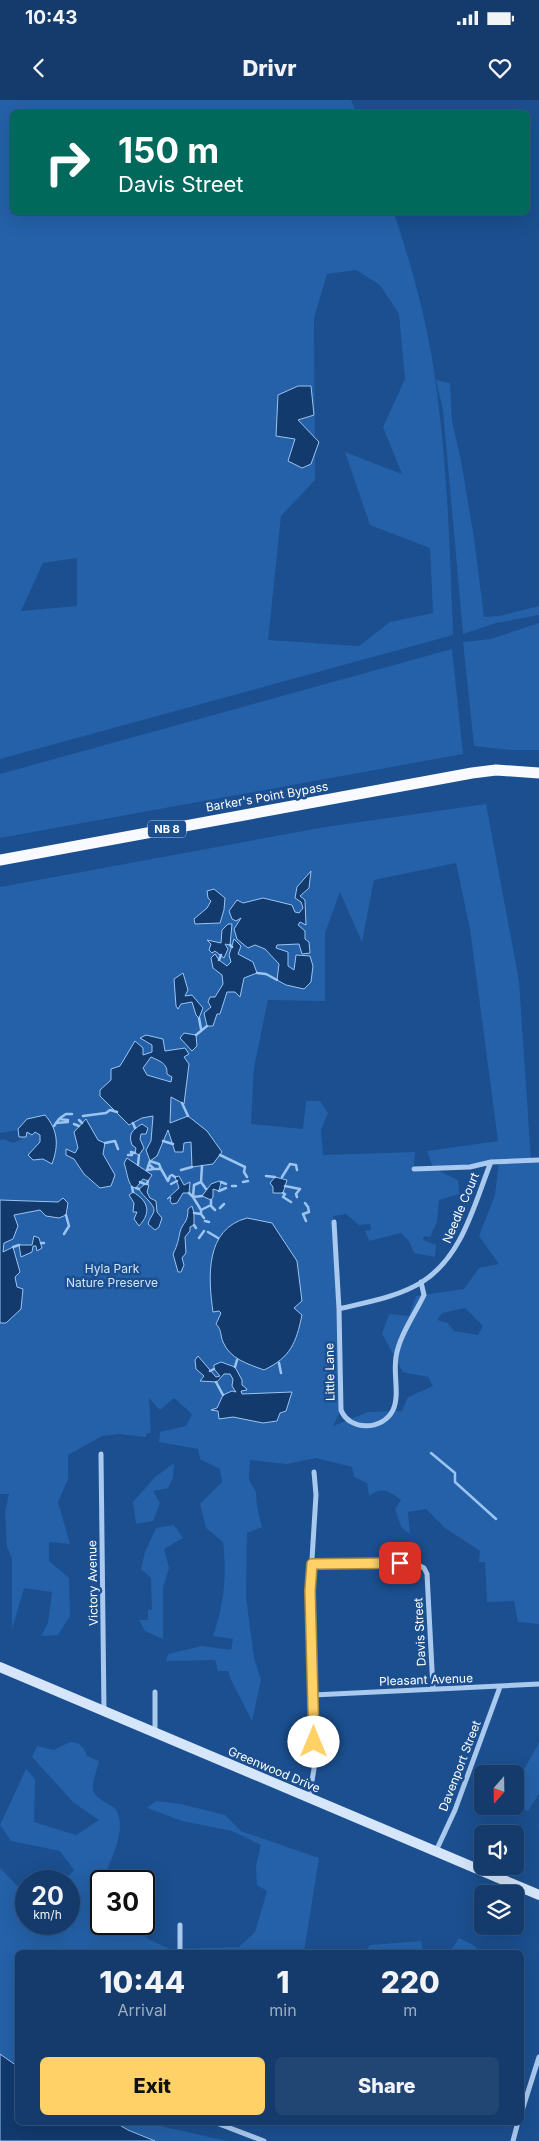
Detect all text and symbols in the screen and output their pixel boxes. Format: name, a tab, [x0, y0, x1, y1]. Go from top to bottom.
text: 10:43	[25, 6, 77, 29]
icon: back	[25, 54, 53, 82]
icon: heart	[486, 54, 514, 82]
text: Drivr	[242, 55, 297, 81]
text: 150 m	[118, 129, 219, 171]
icon: right	[35, 130, 100, 195]
text: Davis Street	[118, 171, 243, 197]
street label: Barker's Point Bypass	[205, 778, 329, 815]
road number: NB 8	[148, 821, 186, 838]
street label: Needle Court	[439, 1170, 482, 1245]
park label: Hyla Park Nature Preserve	[66, 1261, 158, 1290]
street label: Little Lane	[321, 1343, 338, 1401]
street label: Victory Avenue	[84, 1540, 101, 1626]
pin	[379, 1542, 421, 1584]
icon: arrive	[386, 1549, 414, 1577]
street label: Davis Street	[410, 1597, 429, 1667]
street label: Pleasant Avenue	[379, 1670, 473, 1689]
position arrow	[287, 1715, 339, 1767]
street label: Davenport Street	[435, 1718, 484, 1813]
street label: Greenwood Drive	[226, 1743, 323, 1796]
north arrow	[474, 1765, 524, 1815]
map controls	[474, 1765, 524, 1935]
button: sound	[474, 1825, 524, 1875]
speed limit sign: 30	[90, 1870, 155, 1935]
text: 20	[31, 1881, 64, 1911]
button: layers	[474, 1885, 524, 1935]
text: km/h	[33, 1907, 62, 1922]
text: 10:44	[99, 1964, 185, 2000]
text: 1	[276, 1964, 290, 2000]
text: 220	[381, 1964, 440, 2000]
text: Arrival	[118, 2000, 167, 2020]
text: min	[269, 2000, 297, 2020]
text: m	[403, 2000, 417, 2020]
button: Exit	[40, 2057, 265, 2115]
button: Share	[275, 2057, 499, 2115]

